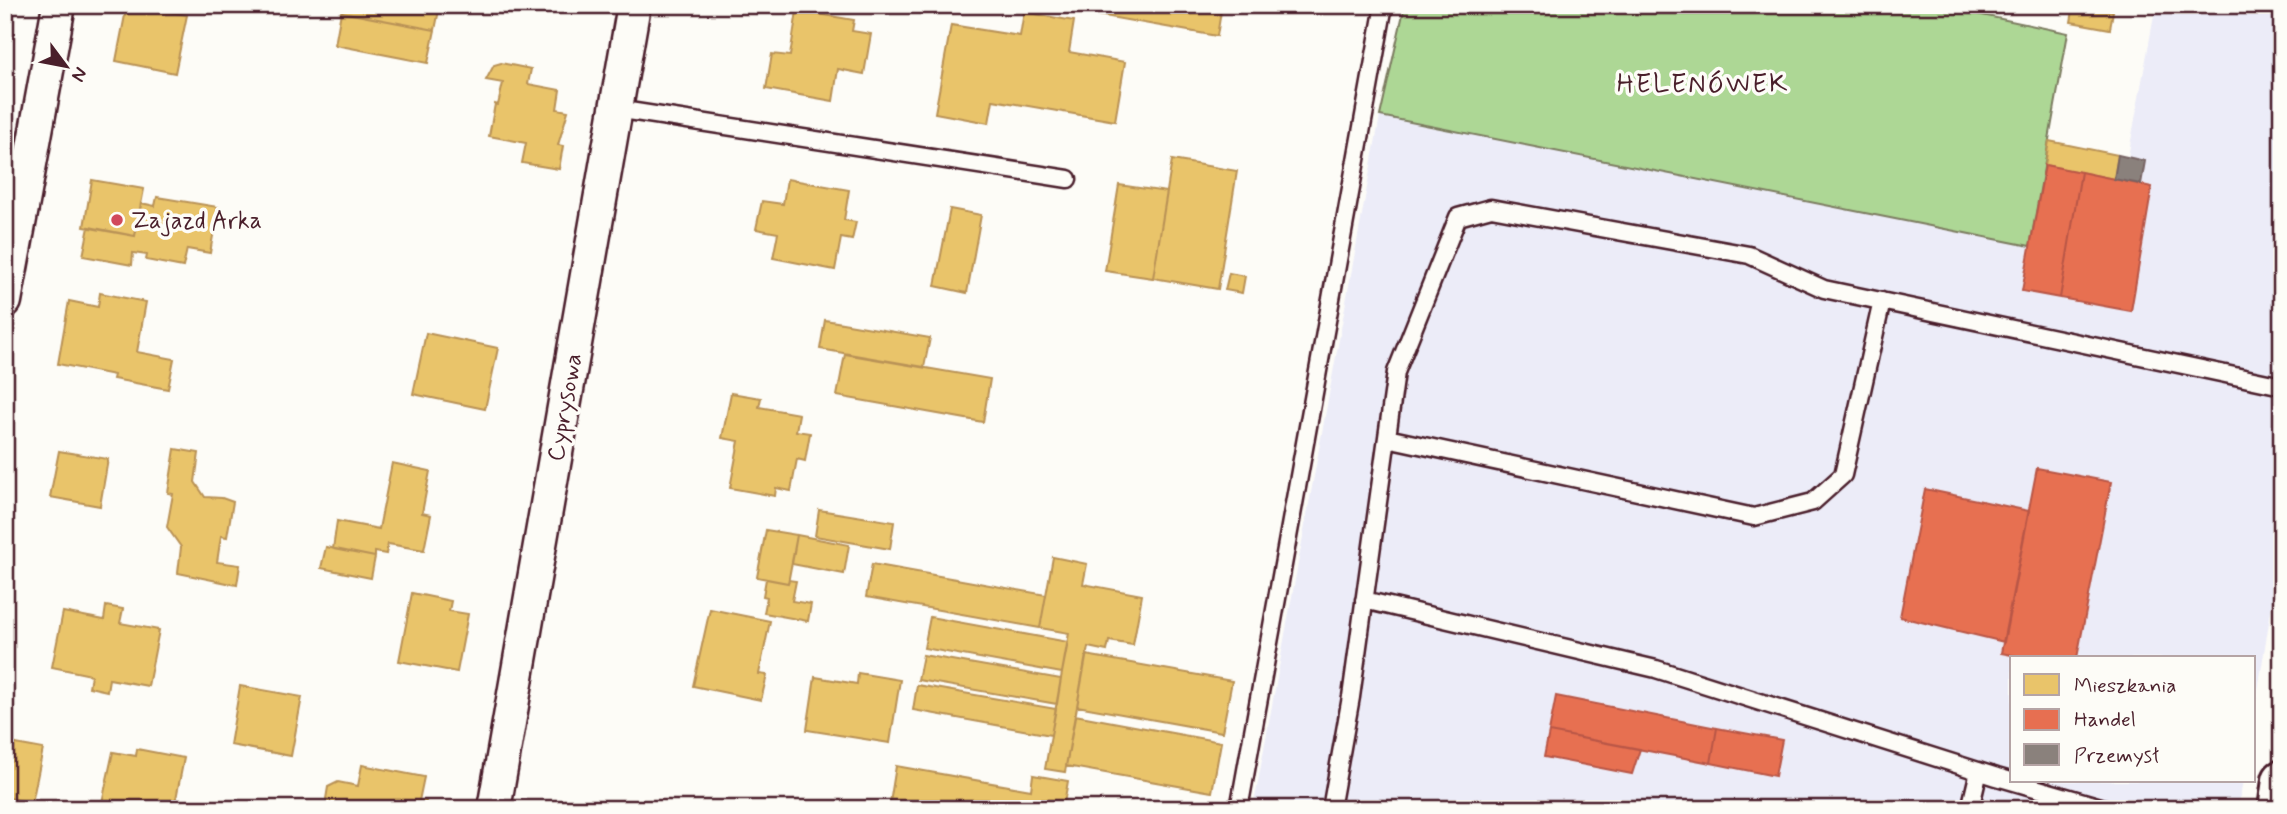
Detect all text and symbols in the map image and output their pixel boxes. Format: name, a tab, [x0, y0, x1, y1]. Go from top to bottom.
north arrow	[32, 32, 102, 102]
text: N	[65, 62, 93, 86]
district label: HELENÓWEK	[1617, 68, 1789, 102]
place label: Zajazd Arka	[131, 206, 262, 237]
marker: Zajazd Arka	[109, 212, 125, 228]
street label: Cyprysowa	[541, 351, 590, 464]
legend	[2010, 656, 2256, 782]
text: Mieszkania	[2074, 672, 2177, 700]
text: Handel	[2074, 706, 2136, 734]
text: Przemysł	[2074, 742, 2160, 770]

